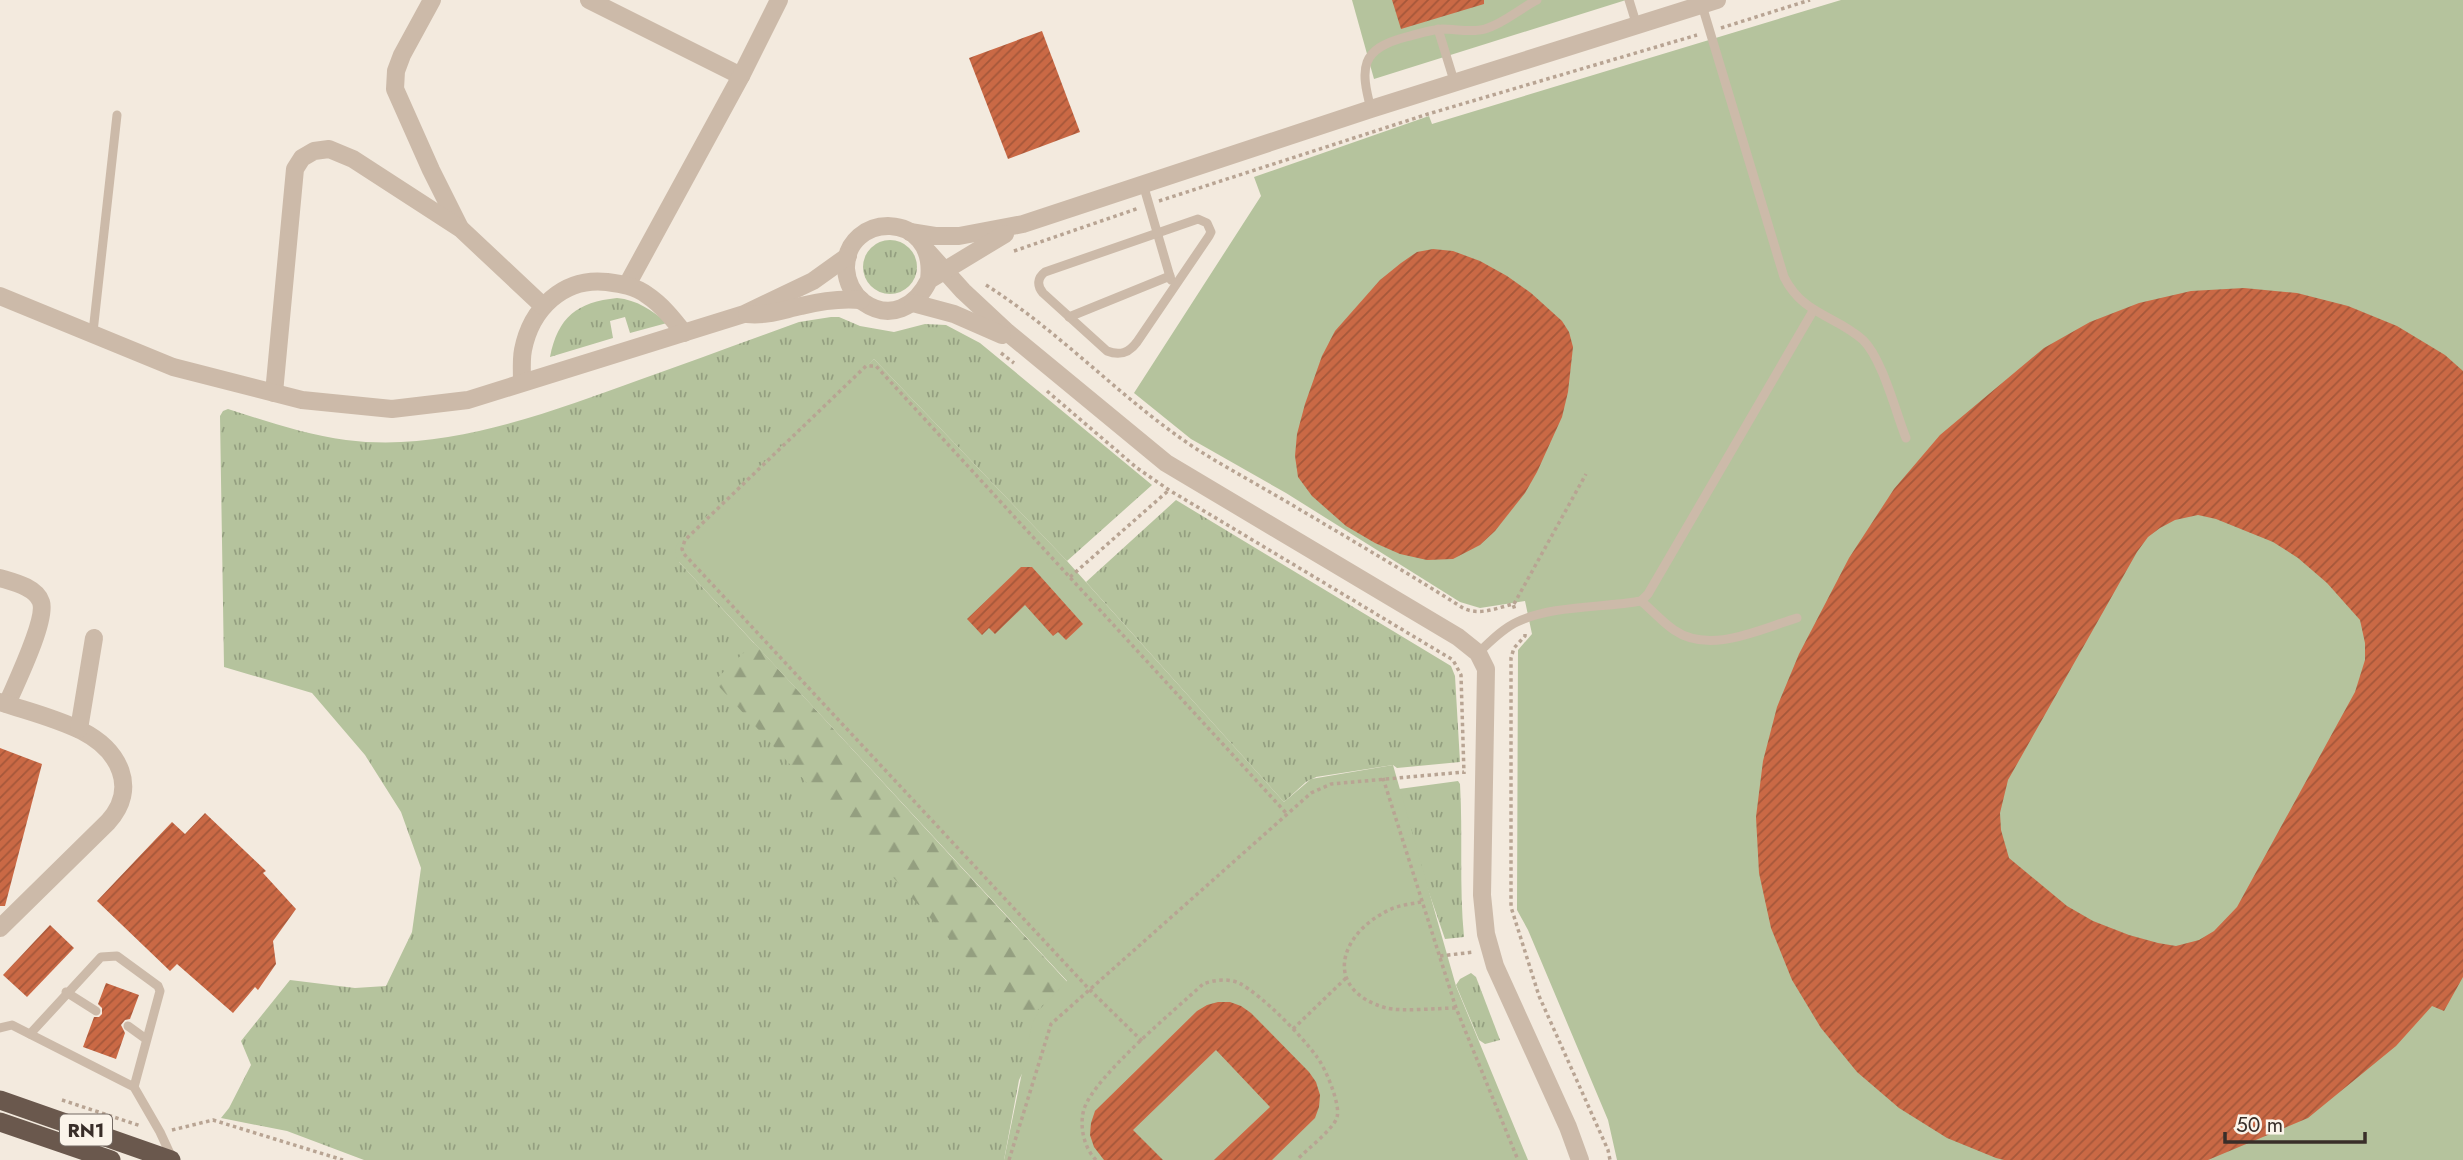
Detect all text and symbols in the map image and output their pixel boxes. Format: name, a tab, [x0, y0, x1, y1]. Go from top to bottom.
scale bar	[2225, 1100, 2365, 1144]
text: 50 m	[2236, 1110, 2283, 1140]
road number: RN1	[60, 1114, 112, 1146]

